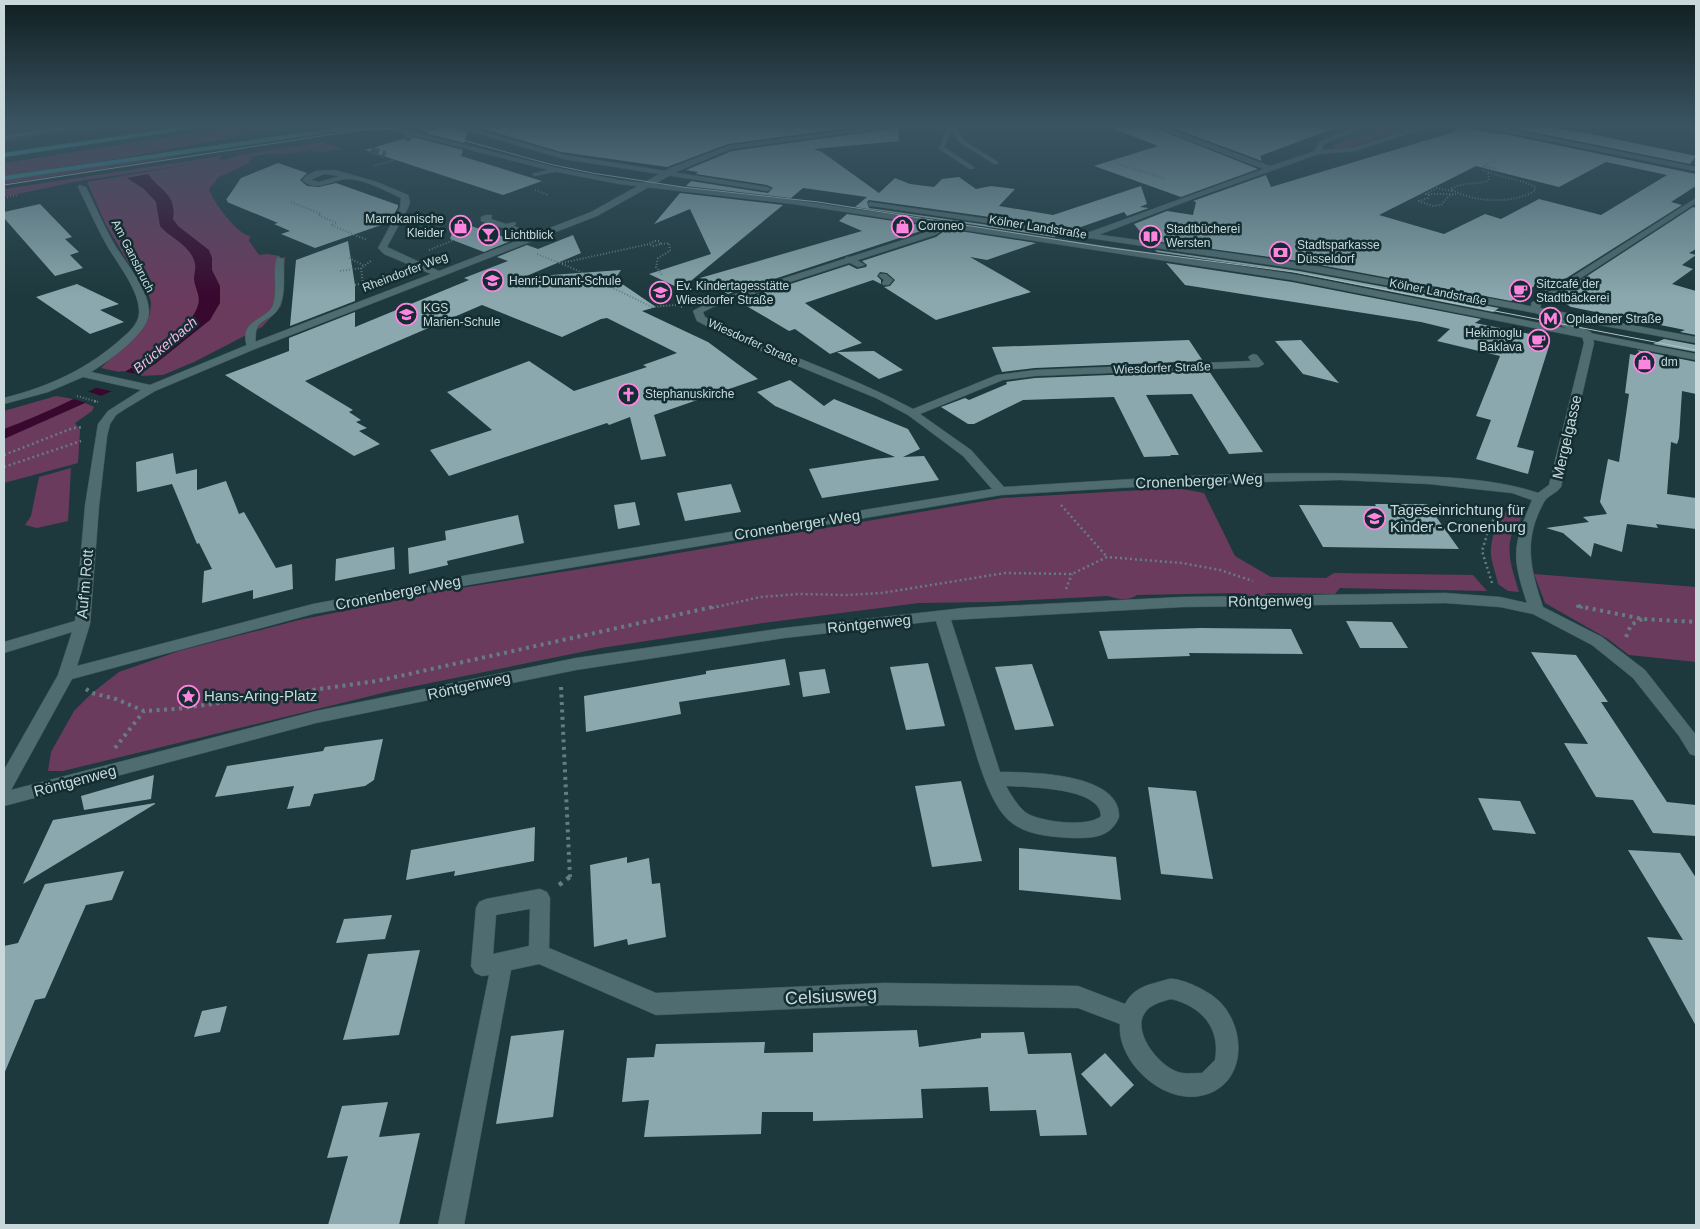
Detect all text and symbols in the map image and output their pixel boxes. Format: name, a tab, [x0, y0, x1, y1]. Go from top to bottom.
place label: Marrokanische Kleider	[365, 212, 444, 240]
street label: Kölner Landstraße	[988, 212, 1088, 242]
shop icon: Marrokanische Kleider	[448, 214, 472, 238]
shop icon: Coroneo	[890, 214, 914, 238]
street label: Am Gansbruch	[109, 217, 157, 295]
place label: Coroneo	[918, 219, 964, 233]
place label: Stadtbücherei Wersten	[1166, 222, 1240, 250]
bar icon: Lichtblick	[476, 223, 500, 247]
library icon: Stadtbücherei Wersten	[1138, 224, 1162, 248]
place label: Lichtblick	[504, 228, 554, 242]
place label: Stadtsparkasse Düsseldorf	[1297, 238, 1380, 266]
bank icon: Stadtsparkasse Düsseldorf	[1269, 240, 1293, 264]
street label: Rheindorfer Weg	[360, 249, 450, 295]
school or university icon: Henri-Dunant-Schule	[481, 269, 505, 293]
place label: Henri-Dunant-Schule	[509, 274, 621, 288]
street label: Kölner Landstraße	[1388, 276, 1488, 308]
place label: Sitzcafé der Stadtbäckerei	[1536, 277, 1609, 305]
place label: Ev. Kindertagesstätte Wiesdorfer Straße	[676, 279, 790, 307]
cafe icon: Sitzcafé der Stadtbäckerei	[1508, 279, 1532, 303]
school or university icon: Ev. Kindertagesstätte Wiesdorfer Straße	[648, 281, 672, 305]
place label: KGS Marien-Schule	[423, 301, 501, 329]
school or university icon: KGS Marien-Schule	[395, 303, 419, 327]
metro station icon: Opladener Straße	[1538, 307, 1562, 331]
place label: Opladener Straße	[1566, 312, 1662, 326]
water label: Brückerbach	[130, 313, 200, 376]
street label: Wiesdorfer Straße	[706, 316, 801, 368]
place label: Hekimoglu Baklava	[1465, 326, 1522, 354]
cafe icon: Hekimoglu Baklava	[1526, 328, 1550, 352]
shop icon: dm	[1633, 350, 1657, 374]
place label: dm	[1661, 355, 1678, 369]
street label: Wiesdorfer Straße	[1113, 359, 1211, 377]
church icon: Stephanuskirche	[617, 382, 641, 406]
place label: Stephanuskirche	[645, 387, 735, 401]
street label: Mergelgasse	[1549, 393, 1584, 481]
street label: Cronenberger Weg	[1135, 470, 1263, 491]
place label: Tageseinrichtung für Kinder - Cronenburg	[1390, 501, 1526, 535]
street label: Cronenberger Weg	[733, 506, 861, 543]
school or university icon: Tageseinrichtung für Kinder - Cronenburg	[1362, 507, 1386, 531]
street label: Auf'm Rott	[73, 548, 96, 619]
street label: Cronenberger Weg	[334, 572, 462, 613]
street label: Röntgenweg	[1228, 591, 1312, 610]
street label: Röntgenweg	[826, 611, 912, 636]
street label: Röntgenweg	[426, 668, 512, 703]
place icon: Hans-Aring-Platz	[176, 684, 200, 708]
place label: Hans-Aring-Platz	[204, 687, 317, 704]
street label: Röntgenweg	[32, 761, 118, 800]
street label: Celsiusweg	[785, 984, 877, 1008]

